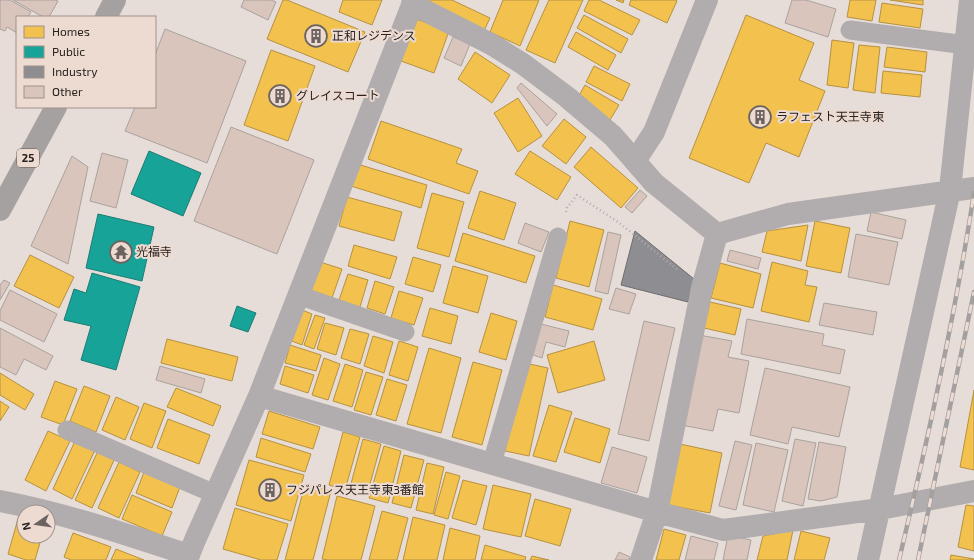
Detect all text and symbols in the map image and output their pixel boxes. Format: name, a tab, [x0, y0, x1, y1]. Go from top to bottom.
legend	[16, 16, 156, 108]
building icon: 正和レジデンス	[303, 23, 329, 49]
text: Homes	[52, 24, 90, 38]
place label: 正和レジデンス	[332, 28, 416, 42]
text: Public	[52, 44, 85, 58]
text: Industry	[52, 64, 98, 78]
building icon: グレイスコート	[267, 83, 293, 109]
text: Other	[52, 84, 83, 98]
place label: グレイスコート	[296, 88, 380, 102]
building icon: ラフェスト天王寺東	[747, 104, 773, 130]
place label: ラフェスト天王寺東	[776, 109, 884, 123]
road number: 25	[17, 149, 39, 167]
temple icon: 光福寺	[108, 239, 134, 265]
place label: 光福寺	[136, 244, 172, 258]
building icon: フジパレス天王寺東3番館	[257, 477, 283, 503]
place label: フジパレス天王寺東3番館	[286, 482, 424, 496]
north arrow	[16, 504, 56, 544]
text: N	[19, 521, 33, 532]

